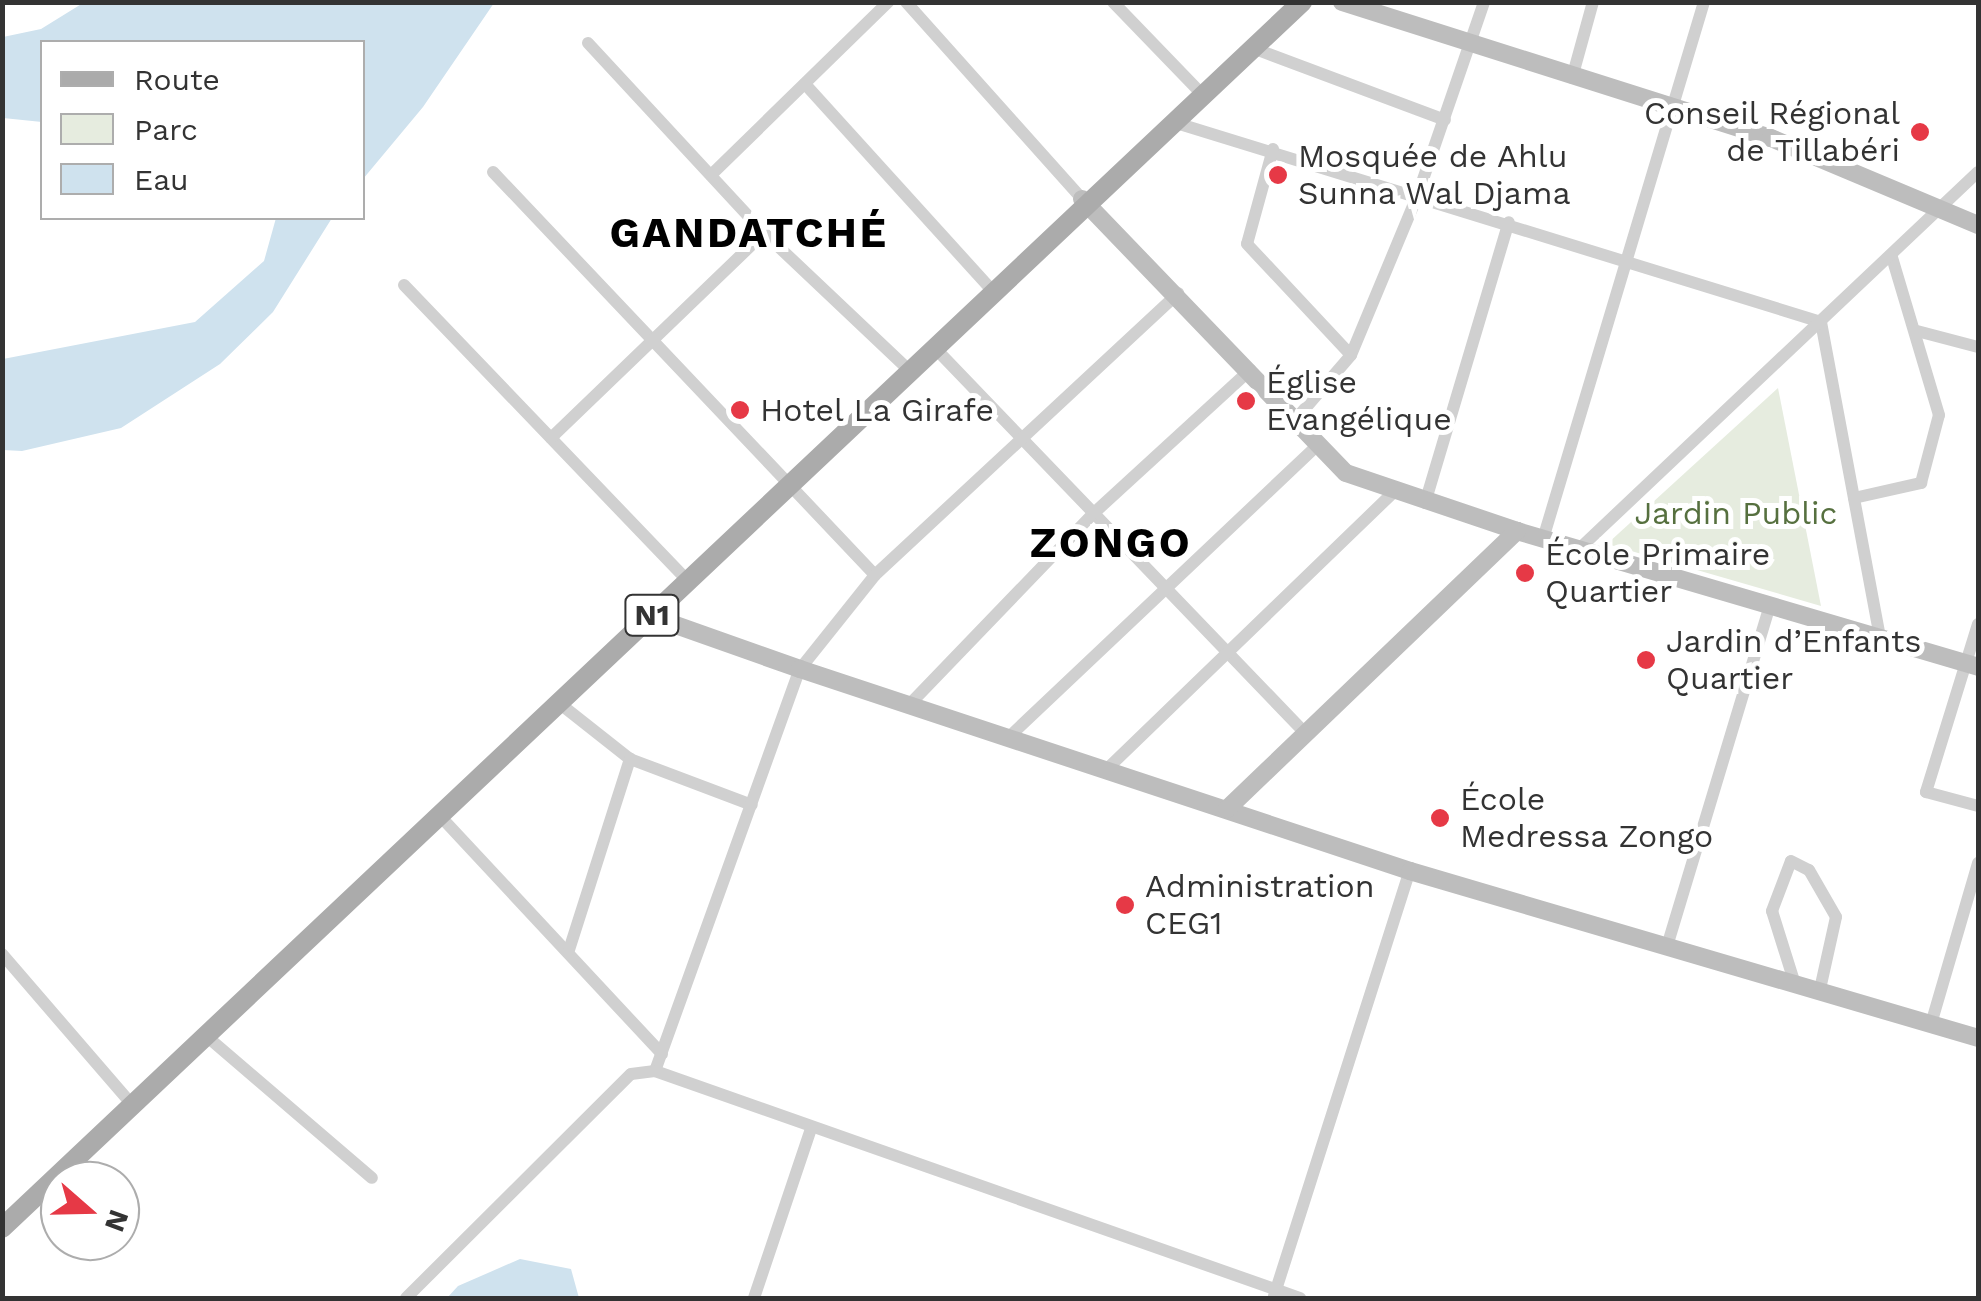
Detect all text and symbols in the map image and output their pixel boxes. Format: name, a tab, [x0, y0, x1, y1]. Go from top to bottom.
legend	[40, 40, 365, 220]
text: Route	[134, 62, 220, 97]
place label: Conseil Régional de Tillabéri	[1643, 95, 1900, 170]
text: Parc	[134, 112, 198, 147]
marker: Conseil Régional de Tillabéri	[1909, 121, 1931, 143]
place label: Mosquée de Ahlu Sunna Wal Djama	[1298, 138, 1573, 213]
text: Eau	[134, 162, 189, 197]
marker: Mosquée de Ahlu Sunna Wal Djama	[1267, 164, 1289, 186]
district label: GANDATCHÉ	[609, 208, 889, 258]
place label: Église Evangélique	[1266, 364, 1452, 439]
marker: Église Evangélique	[1235, 390, 1257, 412]
place label: Hotel La Girafe	[760, 391, 996, 429]
marker: Hotel La Girafe	[729, 399, 751, 421]
park label: Jardin Public	[1634, 494, 1838, 532]
district label: ZONGO	[1030, 518, 1192, 568]
place label: École Primaire Quartier	[1545, 536, 1770, 611]
marker: École Primaire Quartier	[1514, 562, 1536, 584]
road number: N1	[622, 590, 682, 640]
place label: Jardin d’Enfants Quartier	[1666, 623, 1921, 698]
marker: Jardin d’Enfants Quartier	[1635, 649, 1657, 671]
place label: École Medressa Zongo	[1460, 781, 1714, 856]
marker: École Medressa Zongo	[1429, 807, 1451, 829]
place label: Administration CEG1	[1145, 868, 1375, 943]
marker: Administration CEG1	[1114, 894, 1136, 916]
north arrow	[40, 1161, 140, 1261]
text: N	[98, 1205, 136, 1236]

